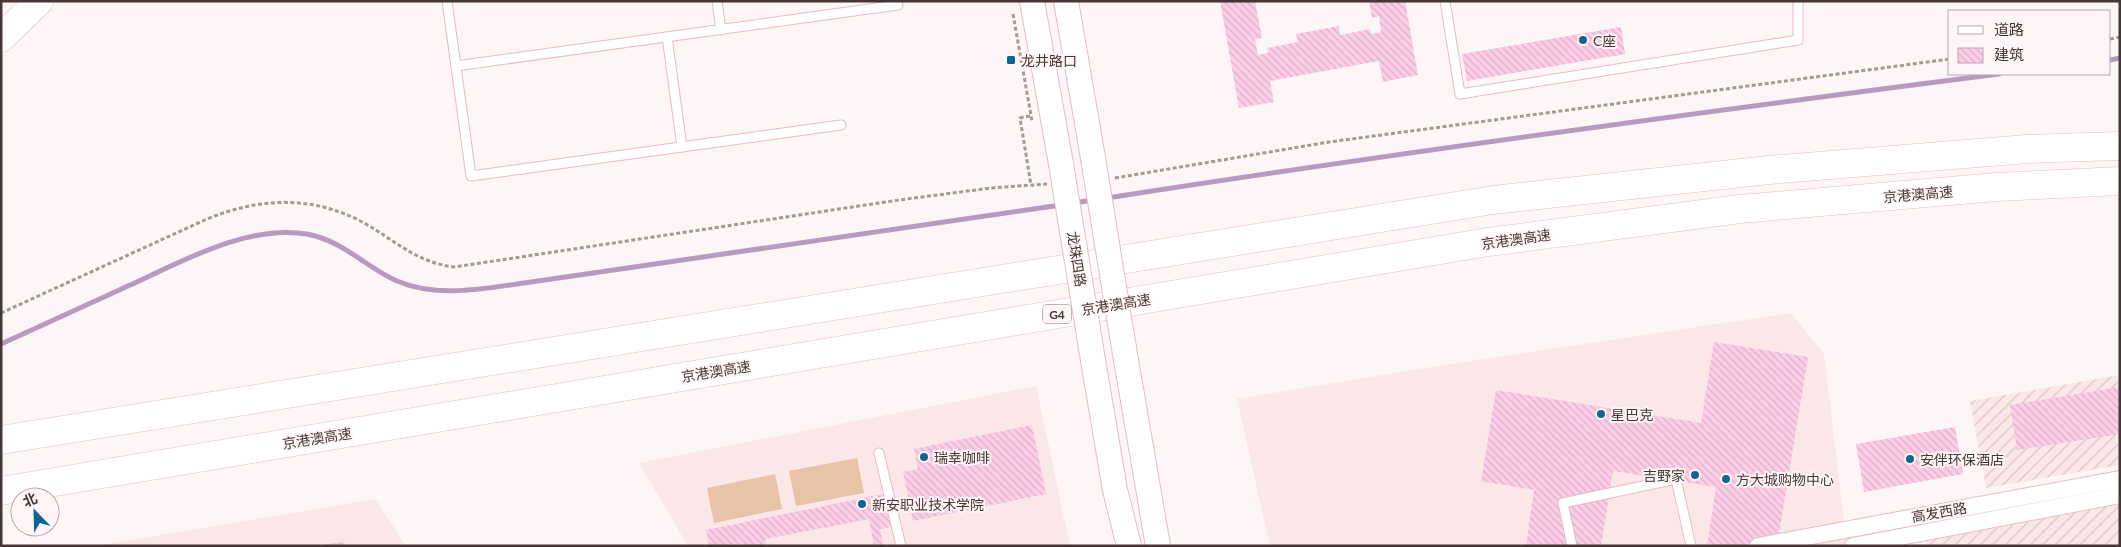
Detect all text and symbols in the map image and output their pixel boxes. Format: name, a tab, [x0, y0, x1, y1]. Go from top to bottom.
legend	[1948, 10, 2111, 75]
text: 道路	[1994, 20, 2024, 38]
place label: C座	[1593, 32, 1616, 49]
marker: C座	[1577, 34, 1589, 46]
text: 建筑	[1994, 45, 2024, 63]
place label: 龙井路口	[1021, 52, 1077, 69]
marker: 龙井路口	[1005, 54, 1017, 66]
street label: 京港澳高速	[1882, 182, 1954, 206]
street label: 京港澳高速	[1480, 226, 1552, 252]
street label: 龙珠四路	[1064, 230, 1090, 288]
street label: 京港澳高速	[1080, 290, 1152, 318]
road number: G4	[1043, 304, 1071, 324]
street label: 京港澳高速	[680, 357, 752, 385]
place label: 星巴克	[1611, 406, 1653, 423]
marker: 星巴克	[1595, 408, 1607, 420]
street label: 京港澳高速	[281, 424, 353, 452]
place label: 瑞幸咖啡	[934, 449, 990, 466]
marker: 瑞幸咖啡	[918, 451, 930, 463]
place label: 安伴环保酒店	[1920, 451, 2004, 468]
marker: 安伴环保酒店	[1904, 453, 1916, 465]
place label: 吉野家	[1643, 467, 1685, 484]
marker: 吉野家	[1689, 469, 1701, 481]
place label: 方大城购物中心	[1736, 471, 1834, 488]
marker: 方大城购物中心	[1720, 473, 1732, 485]
north arrow	[10, 487, 60, 537]
text: 北	[20, 489, 39, 510]
place label: 新安职业技术学院	[872, 496, 984, 513]
marker: 新安职业技术学院	[856, 498, 868, 510]
street label: 高发西路	[1910, 499, 1968, 525]

